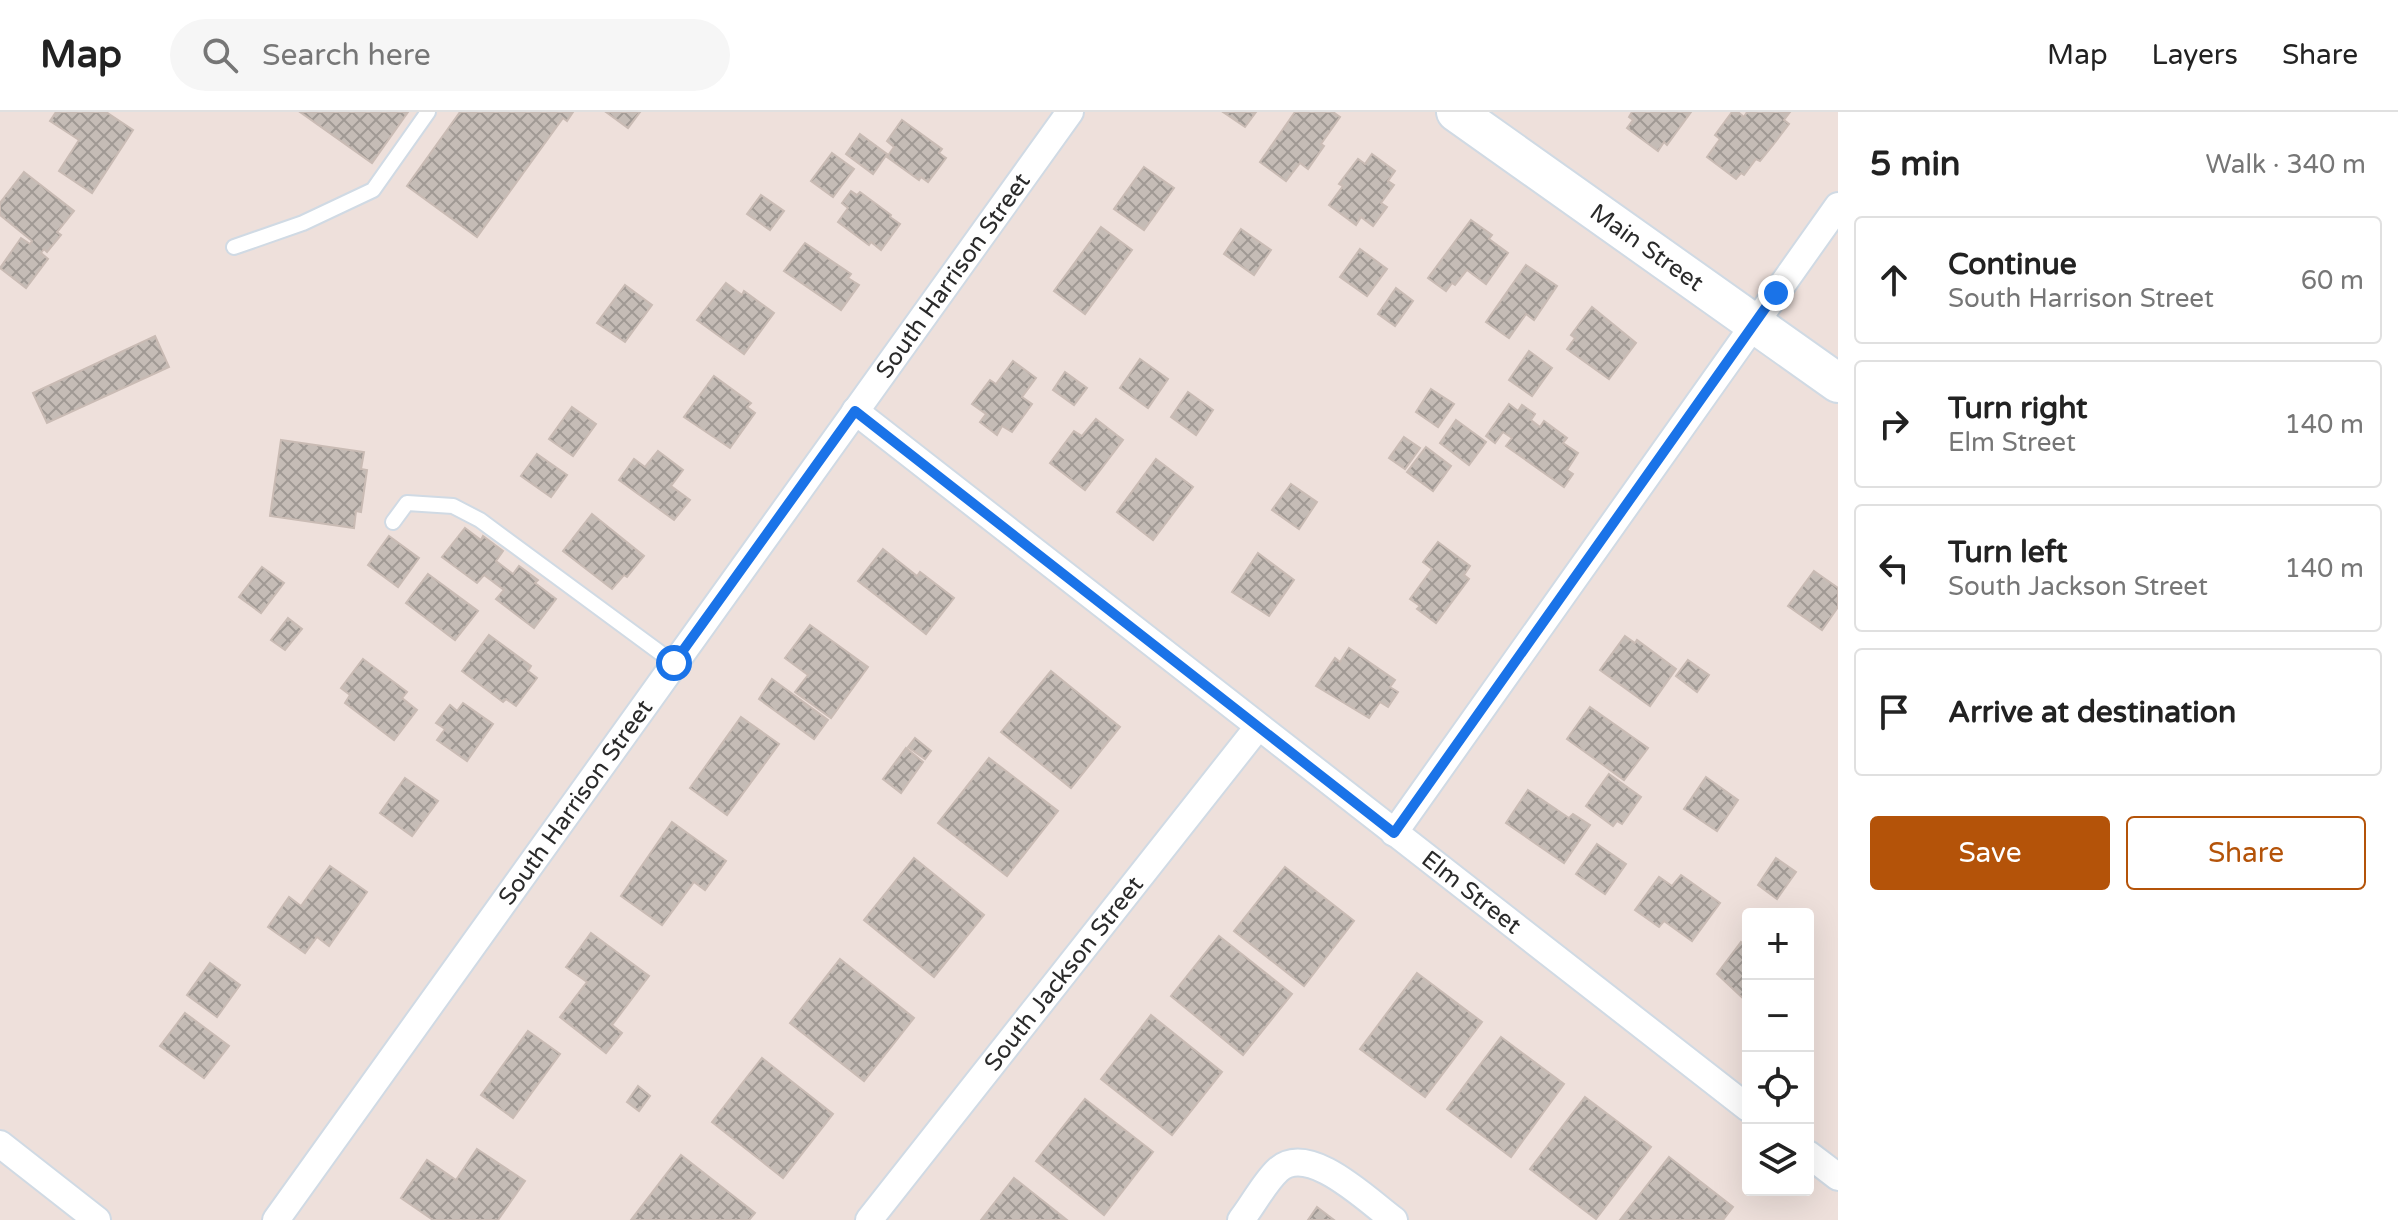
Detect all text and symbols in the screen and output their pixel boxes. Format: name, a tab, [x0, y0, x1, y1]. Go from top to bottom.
search box	[170, 19, 730, 91]
text: Map	[40, 32, 122, 78]
icon: search	[198, 33, 242, 77]
text: Search here	[262, 37, 431, 74]
text: Map	[2047, 38, 2108, 72]
text: Layers	[2152, 38, 2238, 72]
text: Share	[2282, 38, 2358, 72]
text: 5 min	[1870, 144, 1961, 185]
text: Walk · 340 m	[2206, 149, 2366, 180]
street label: South Harrison Street	[869, 167, 1036, 384]
street label: Main Street	[1585, 197, 1709, 297]
text: Continue	[1948, 246, 2077, 283]
icon: ahead	[1872, 258, 1916, 302]
text: 60 m	[2301, 265, 2364, 296]
route end	[1758, 275, 1794, 311]
text: South Harrison Street	[1948, 283, 2214, 314]
text: Turn right	[1948, 390, 2088, 427]
icon: right	[1872, 402, 1916, 446]
text: 140 m	[2284, 409, 2364, 440]
text: Elm Street	[1948, 427, 2076, 458]
text: Turn left	[1948, 534, 2067, 571]
icon: left	[1872, 546, 1916, 590]
text: 140 m	[2284, 553, 2364, 584]
text: South Jackson Street	[1948, 571, 2208, 602]
route start	[656, 645, 692, 681]
icon: arrive	[1872, 690, 1916, 734]
street label: South Harrison Street	[492, 694, 659, 911]
text: Arrive at destination	[1948, 694, 2236, 731]
button: Save	[1870, 816, 2110, 890]
button: Share	[2126, 816, 2366, 890]
street label: Elm Street	[1416, 844, 1527, 940]
street label: South Jackson Street	[978, 870, 1149, 1077]
map controls	[1742, 908, 1814, 1196]
button: +	[1742, 908, 1814, 980]
button: −	[1742, 980, 1814, 1052]
button: locate	[1742, 1052, 1814, 1124]
button: layers	[1742, 1124, 1814, 1196]

